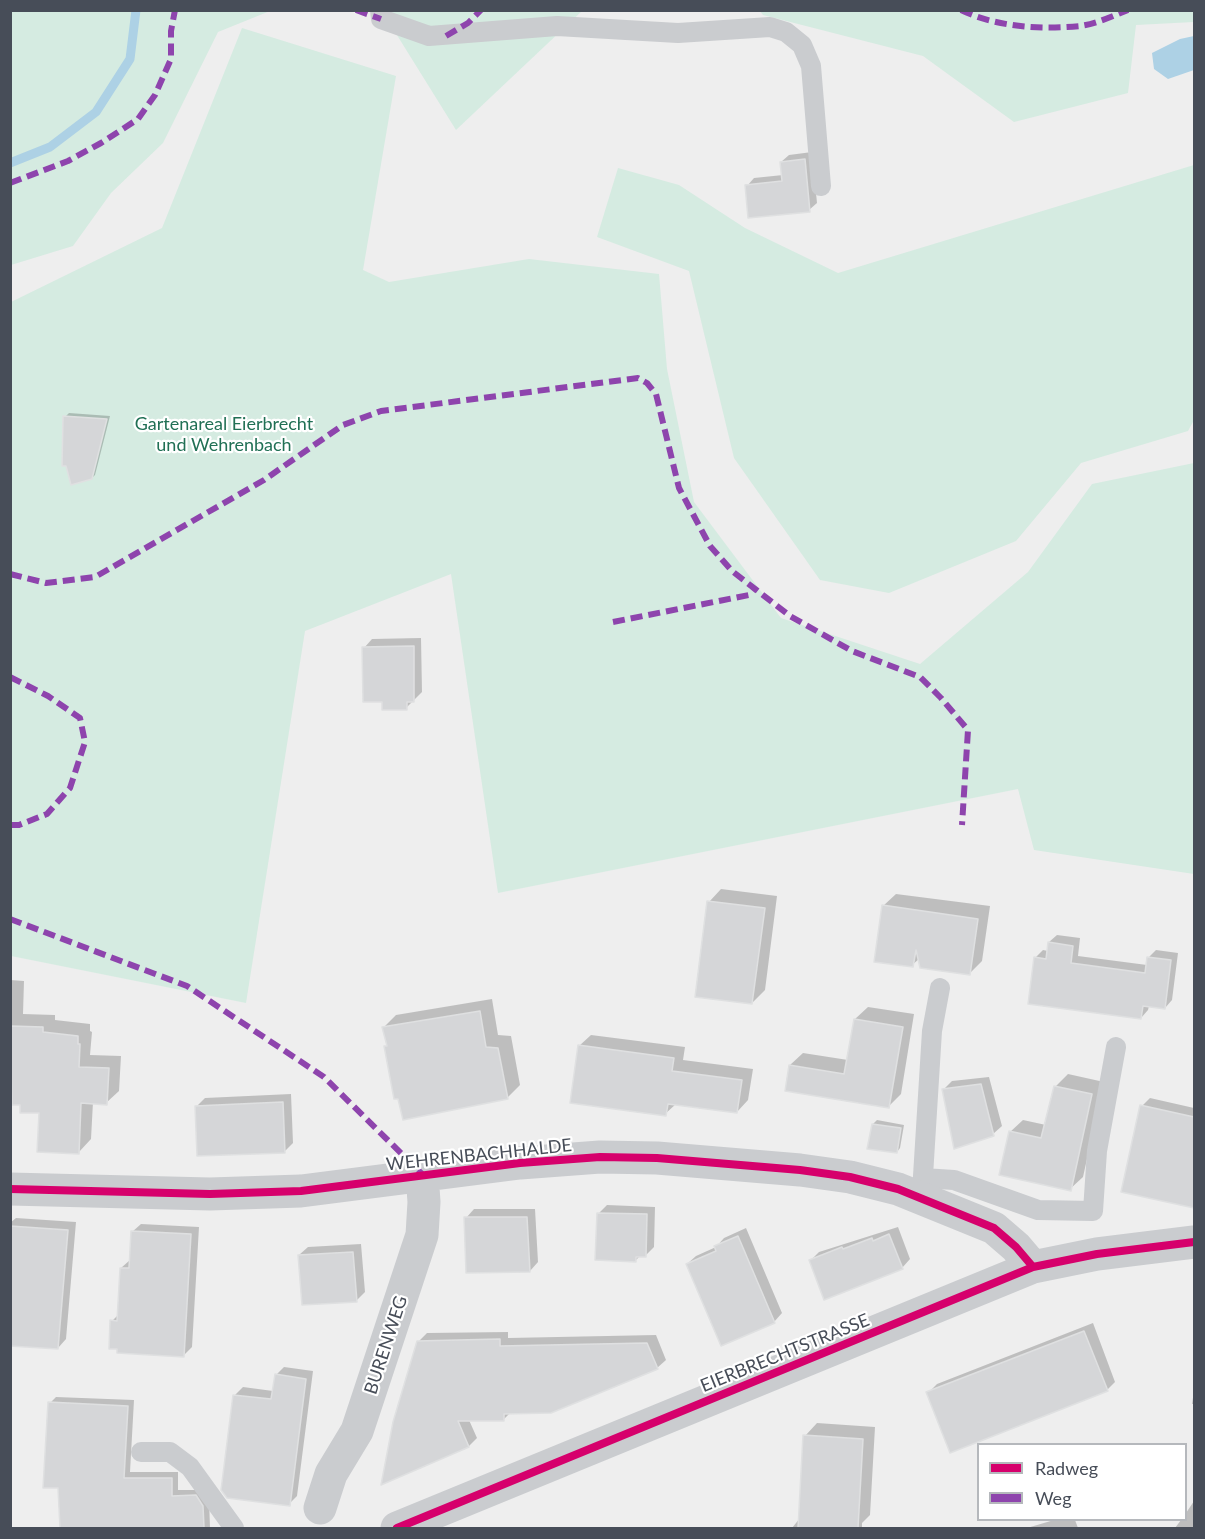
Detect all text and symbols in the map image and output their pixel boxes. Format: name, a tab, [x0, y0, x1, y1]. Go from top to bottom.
park label: Gartenareal Eierbrecht und Wehrenbach	[135, 413, 313, 456]
street label: WEHRENBACHHALDE	[385, 1135, 573, 1175]
street label: BURENWEG	[360, 1293, 412, 1397]
street label: EIERBRECHTSTRASSE	[697, 1309, 873, 1397]
legend	[977, 1443, 1187, 1521]
text: Radweg	[1035, 1457, 1098, 1479]
text: Weg	[1035, 1487, 1072, 1509]

